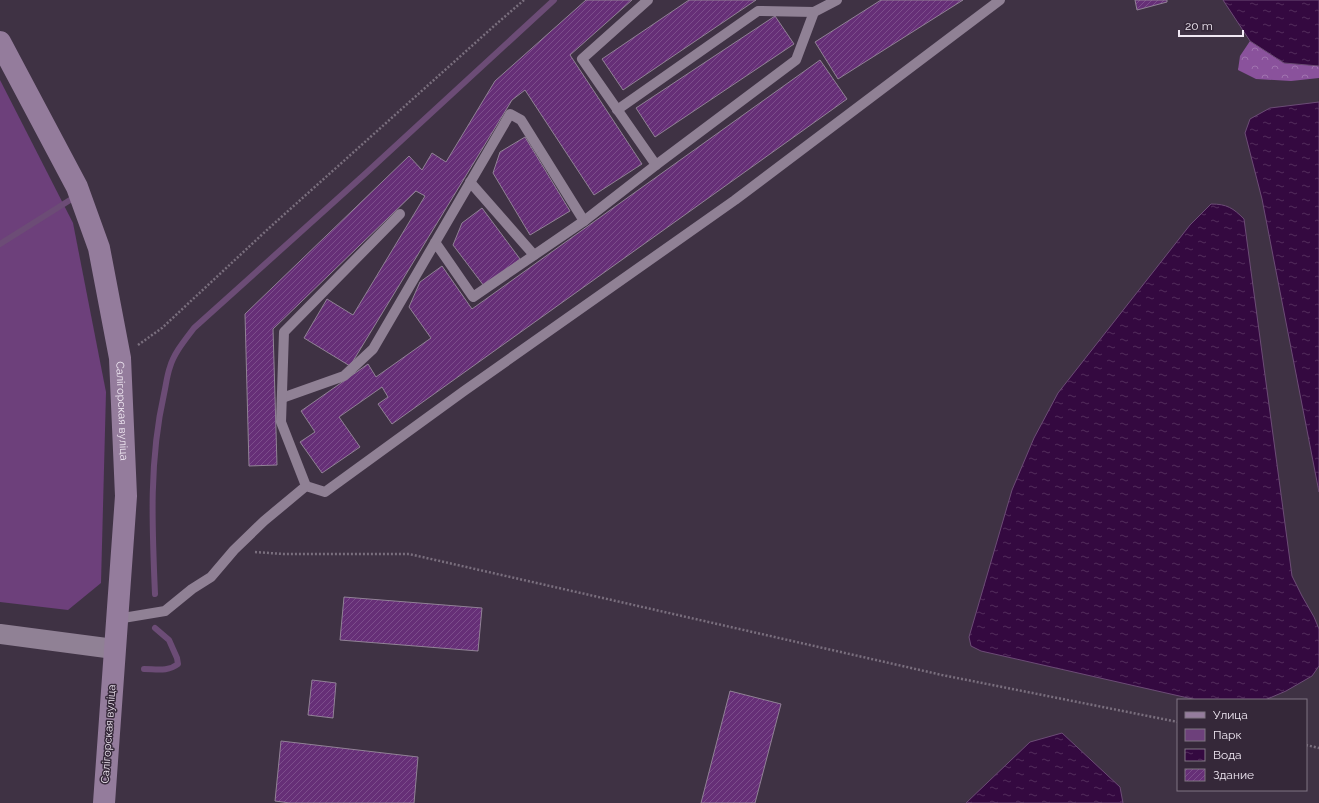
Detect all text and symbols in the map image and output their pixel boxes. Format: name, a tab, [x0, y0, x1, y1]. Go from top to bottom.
scale bar	[1179, 12, 1243, 38]
text: 20 m	[1185, 19, 1213, 33]
street label: Салігорская вуліца	[113, 361, 130, 461]
street label: Салігорская вуліца	[99, 684, 118, 784]
legend	[1177, 699, 1307, 791]
text: Улица	[1213, 708, 1248, 722]
text: Парк	[1213, 728, 1242, 742]
text: Вода	[1213, 748, 1242, 762]
text: Здание	[1213, 768, 1254, 782]

